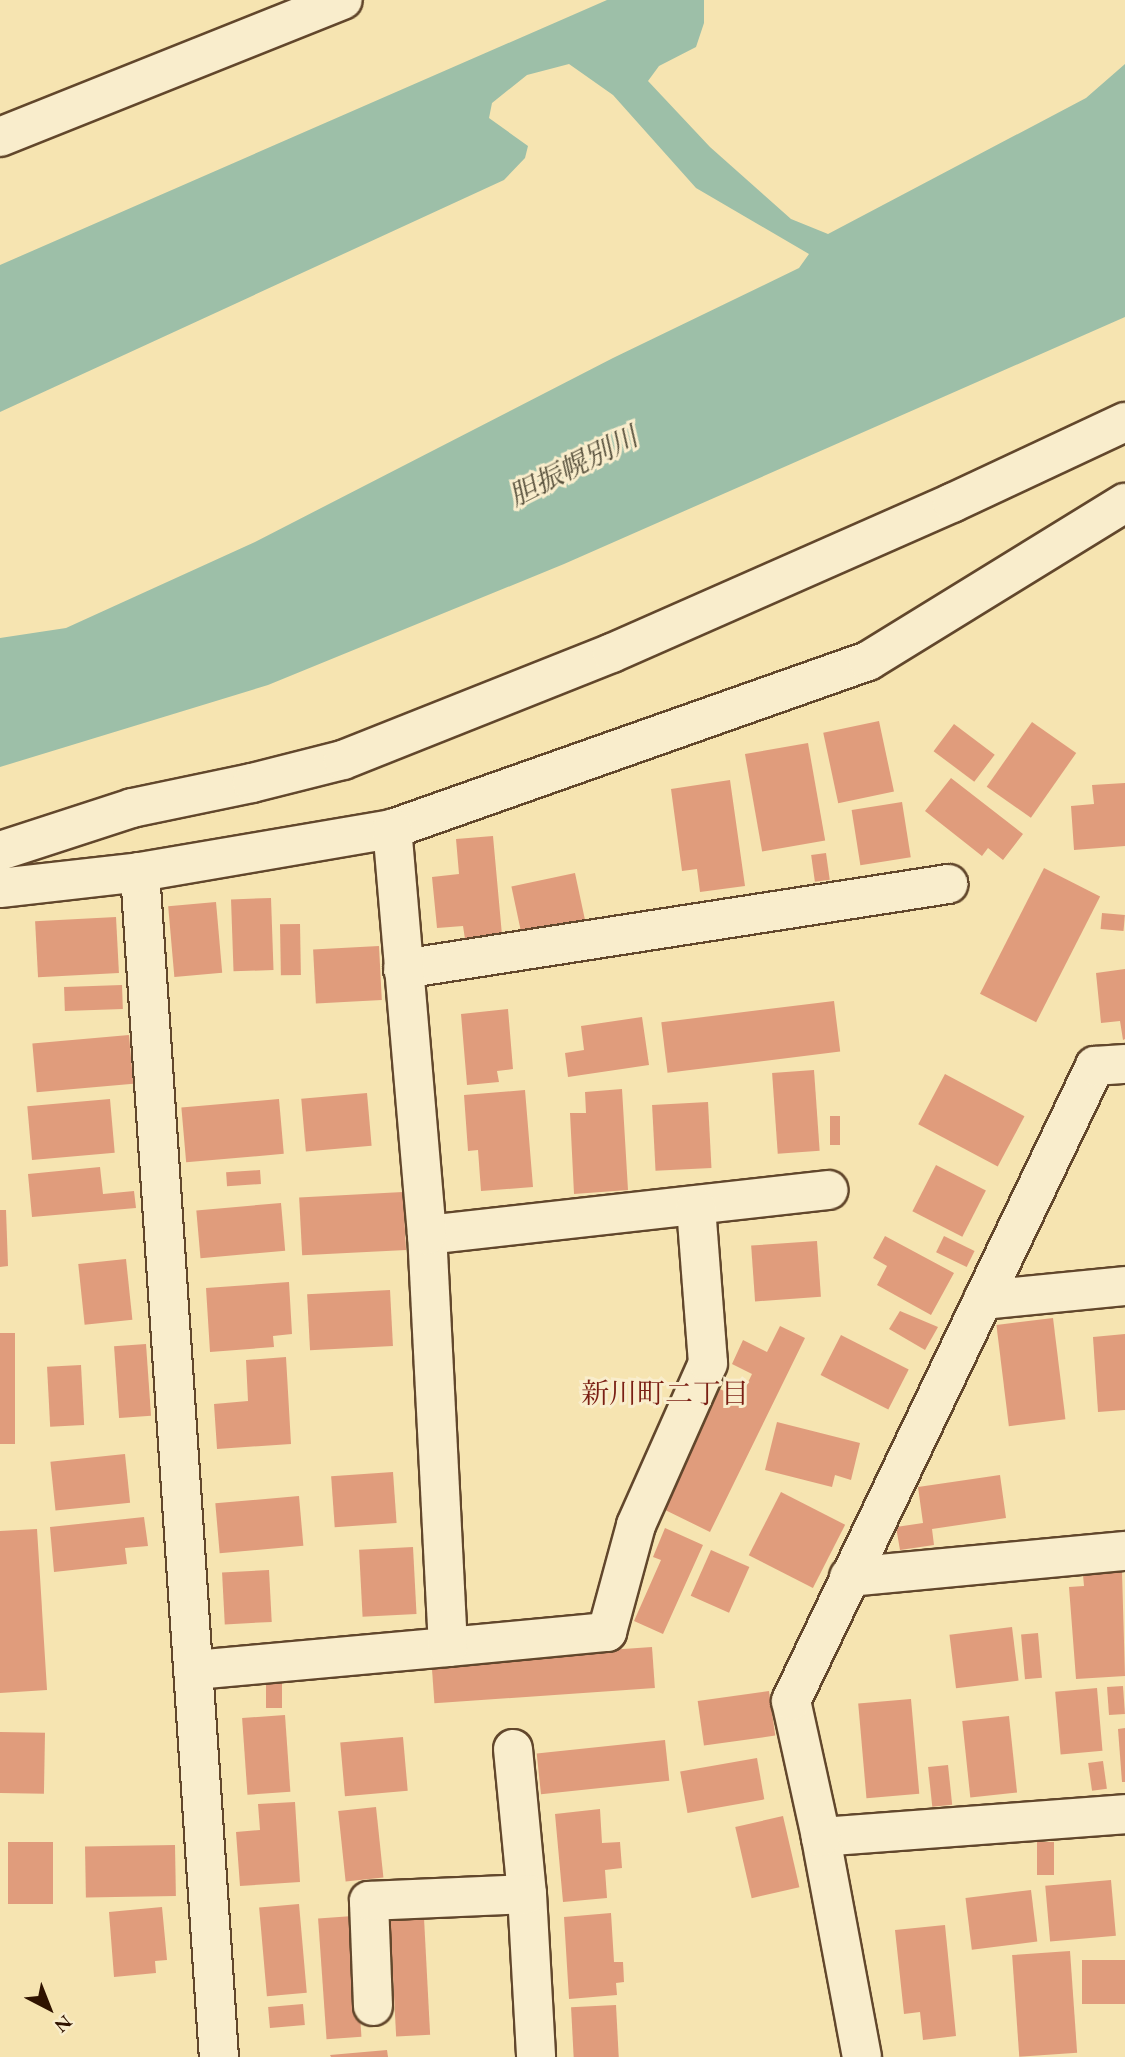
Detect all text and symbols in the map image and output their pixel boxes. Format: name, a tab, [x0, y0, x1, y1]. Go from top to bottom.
water label: 胆振幌別川	[503, 419, 643, 513]
district label: 新川町二丁目	[581, 1376, 749, 1410]
north arrow	[14, 1973, 84, 2043]
text: N	[49, 2010, 77, 2038]

